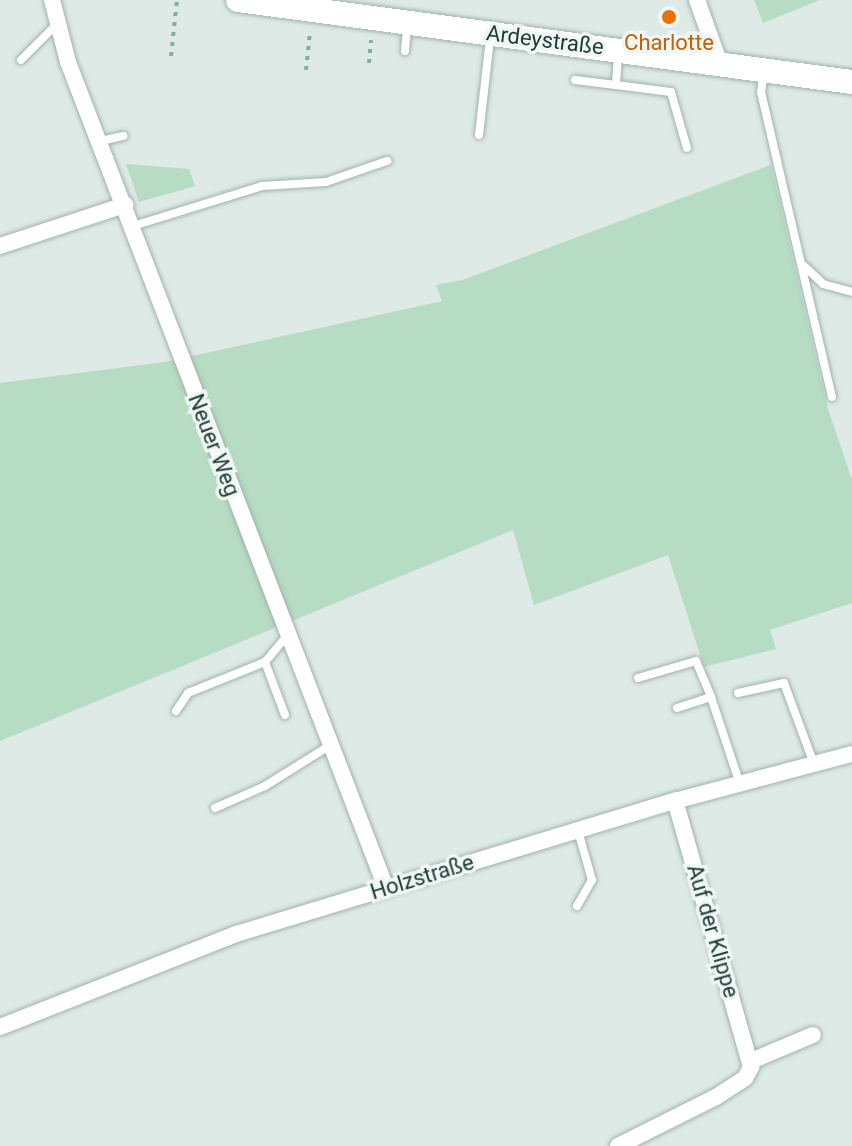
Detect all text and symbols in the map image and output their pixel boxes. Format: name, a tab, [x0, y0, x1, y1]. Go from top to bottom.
marker: Charlotte	[660, 8, 678, 26]
street label: Ardeystraße	[485, 20, 605, 60]
place label: Charlotte	[624, 30, 714, 56]
street label: Neuer Weg	[182, 390, 246, 500]
street label: Holzstraße	[367, 849, 477, 905]
street label: Auf der Klippe	[681, 861, 745, 1001]

